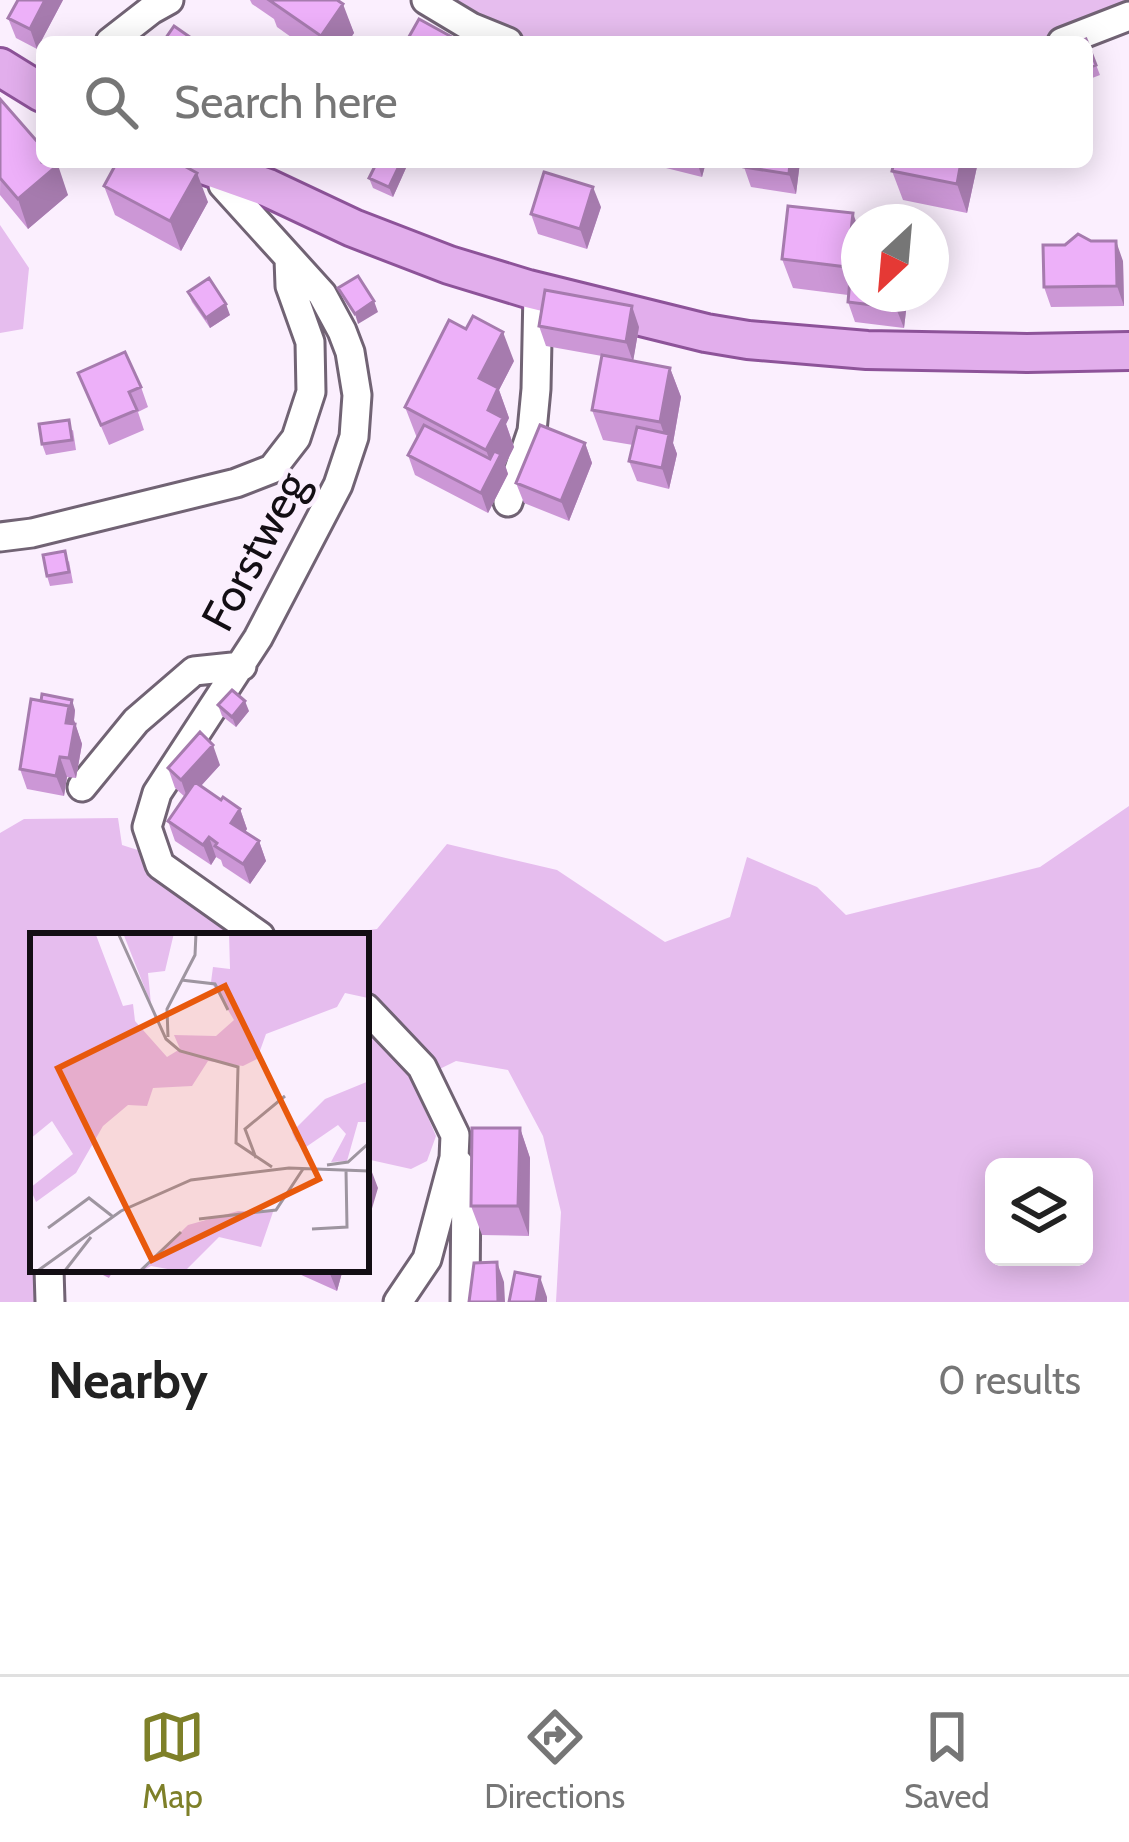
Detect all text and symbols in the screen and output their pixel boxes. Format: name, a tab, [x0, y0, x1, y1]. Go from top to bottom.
search box	[36, 36, 1093, 168]
icon: search	[78, 69, 144, 135]
text: Search here	[174, 75, 398, 129]
north arrow	[841, 204, 949, 312]
street label: Forstweg	[190, 462, 319, 640]
inset map	[30, 933, 369, 1272]
map controls	[985, 1158, 1093, 1266]
button: layers	[985, 1158, 1093, 1266]
text: Nearby	[48, 1349, 208, 1411]
text: 0 results	[938, 1356, 1081, 1404]
tab: Map	[139, 1704, 205, 1816]
tab: Directions	[484, 1704, 625, 1816]
tab: Saved	[904, 1704, 990, 1816]

